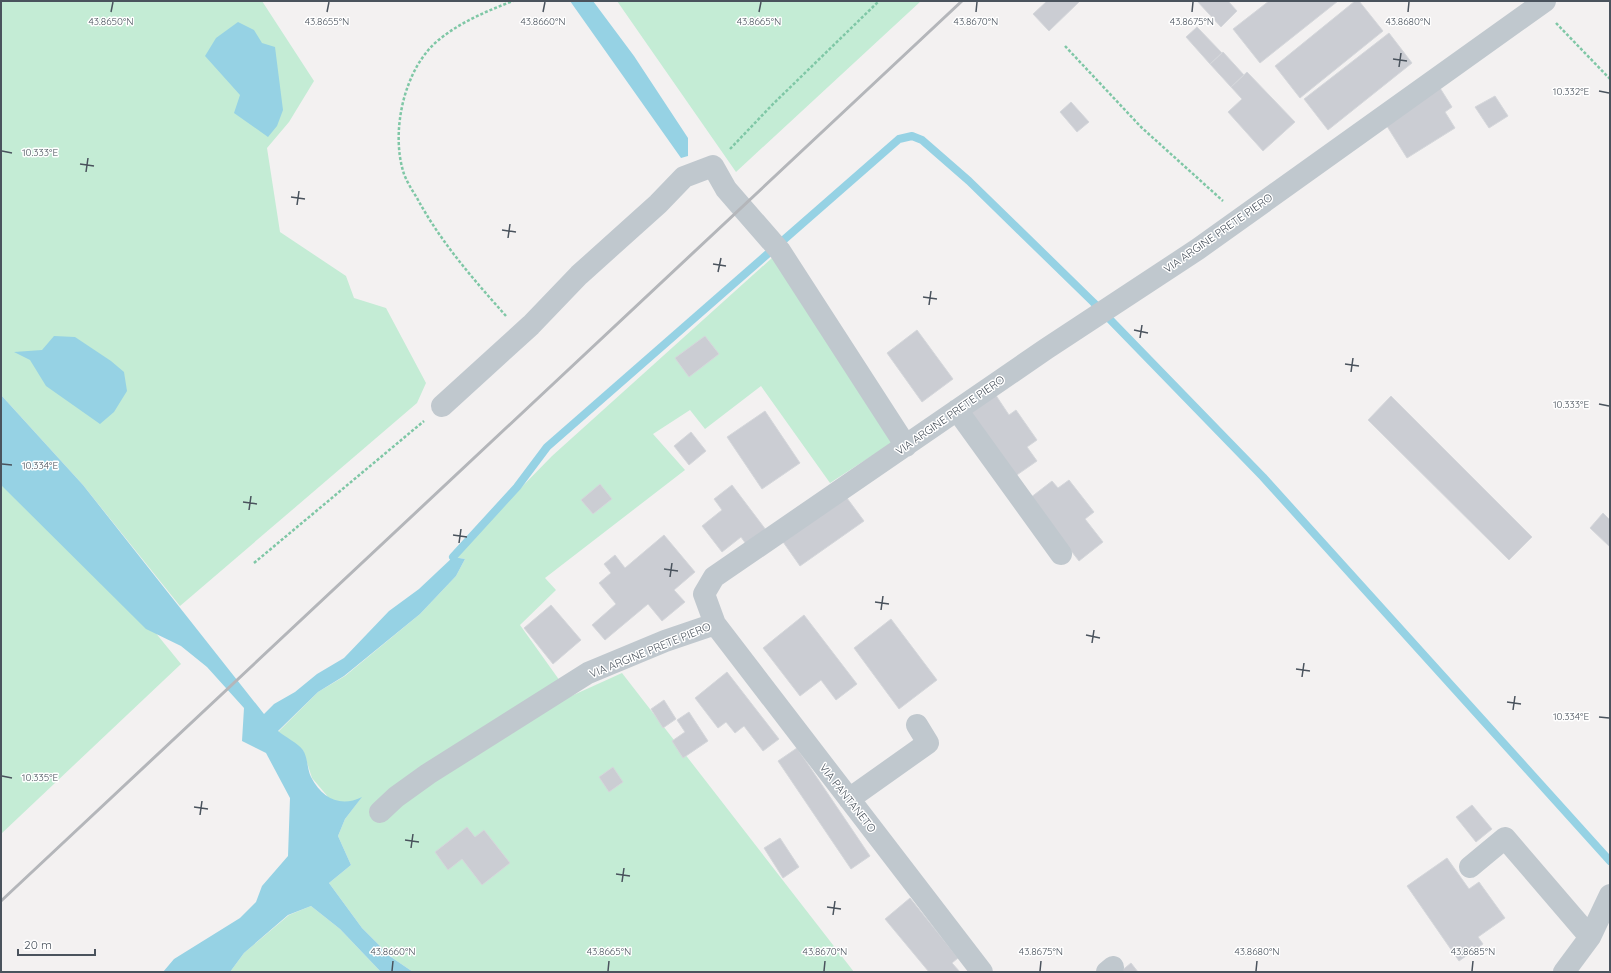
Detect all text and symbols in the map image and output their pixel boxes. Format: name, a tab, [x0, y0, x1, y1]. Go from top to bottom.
text: 43.8650°N	[88, 15, 134, 28]
text: 43.8655°N	[305, 15, 349, 28]
text: 43.8660°N	[520, 15, 566, 28]
text: 43.8665°N	[737, 15, 781, 28]
text: 43.8670°N	[954, 15, 998, 28]
text: 43.8675°N	[1170, 15, 1214, 28]
text: 43.8680°N	[1385, 15, 1431, 28]
text: 10.332°E	[1553, 85, 1590, 98]
text: 10.333°E	[22, 146, 58, 159]
street label: VIA ARGINE PRETE PIERO	[1161, 190, 1275, 276]
street label: VIA ARGINE PRETE PIERO	[893, 372, 1007, 458]
text: 10.333°E	[1553, 398, 1589, 411]
text: 10.334°E	[22, 459, 58, 472]
street label: VIA ARGINE PRETE PIERO	[587, 619, 713, 681]
text: 10.334°E	[1553, 710, 1589, 723]
street label: VIA PANTANETO	[817, 761, 879, 835]
text: 10.335°E	[22, 771, 59, 784]
scale bar	[18, 931, 95, 957]
text: 20 m	[24, 937, 52, 952]
text: 43.8660°N	[370, 945, 416, 958]
text: 43.8665°N	[587, 945, 631, 958]
text: 43.8670°N	[803, 945, 847, 958]
text: 43.8675°N	[1019, 945, 1063, 958]
text: 43.8680°N	[1234, 945, 1280, 958]
text: 43.8685°N	[1451, 945, 1495, 958]

